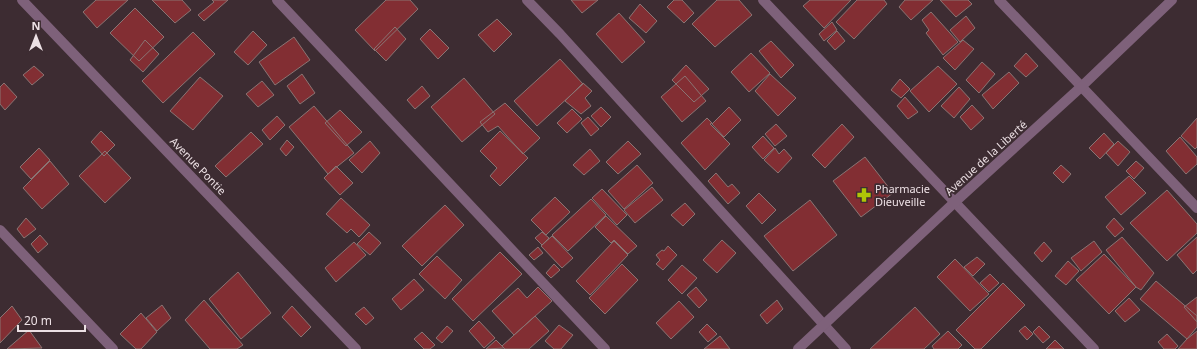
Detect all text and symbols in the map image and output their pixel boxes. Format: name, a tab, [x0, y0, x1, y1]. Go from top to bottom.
north arrow	[16, 16, 56, 56]
text: N	[32, 18, 40, 33]
street label: Avenue de la Liberté	[941, 117, 1030, 198]
street label: Avenue Pontie	[167, 134, 230, 198]
place label: Pharmacie Dieuveille	[875, 181, 930, 209]
pharmacy icon: Pharmacie Dieuveille	[856, 187, 872, 203]
scale bar	[18, 307, 85, 333]
text: 20 m	[24, 312, 52, 329]

